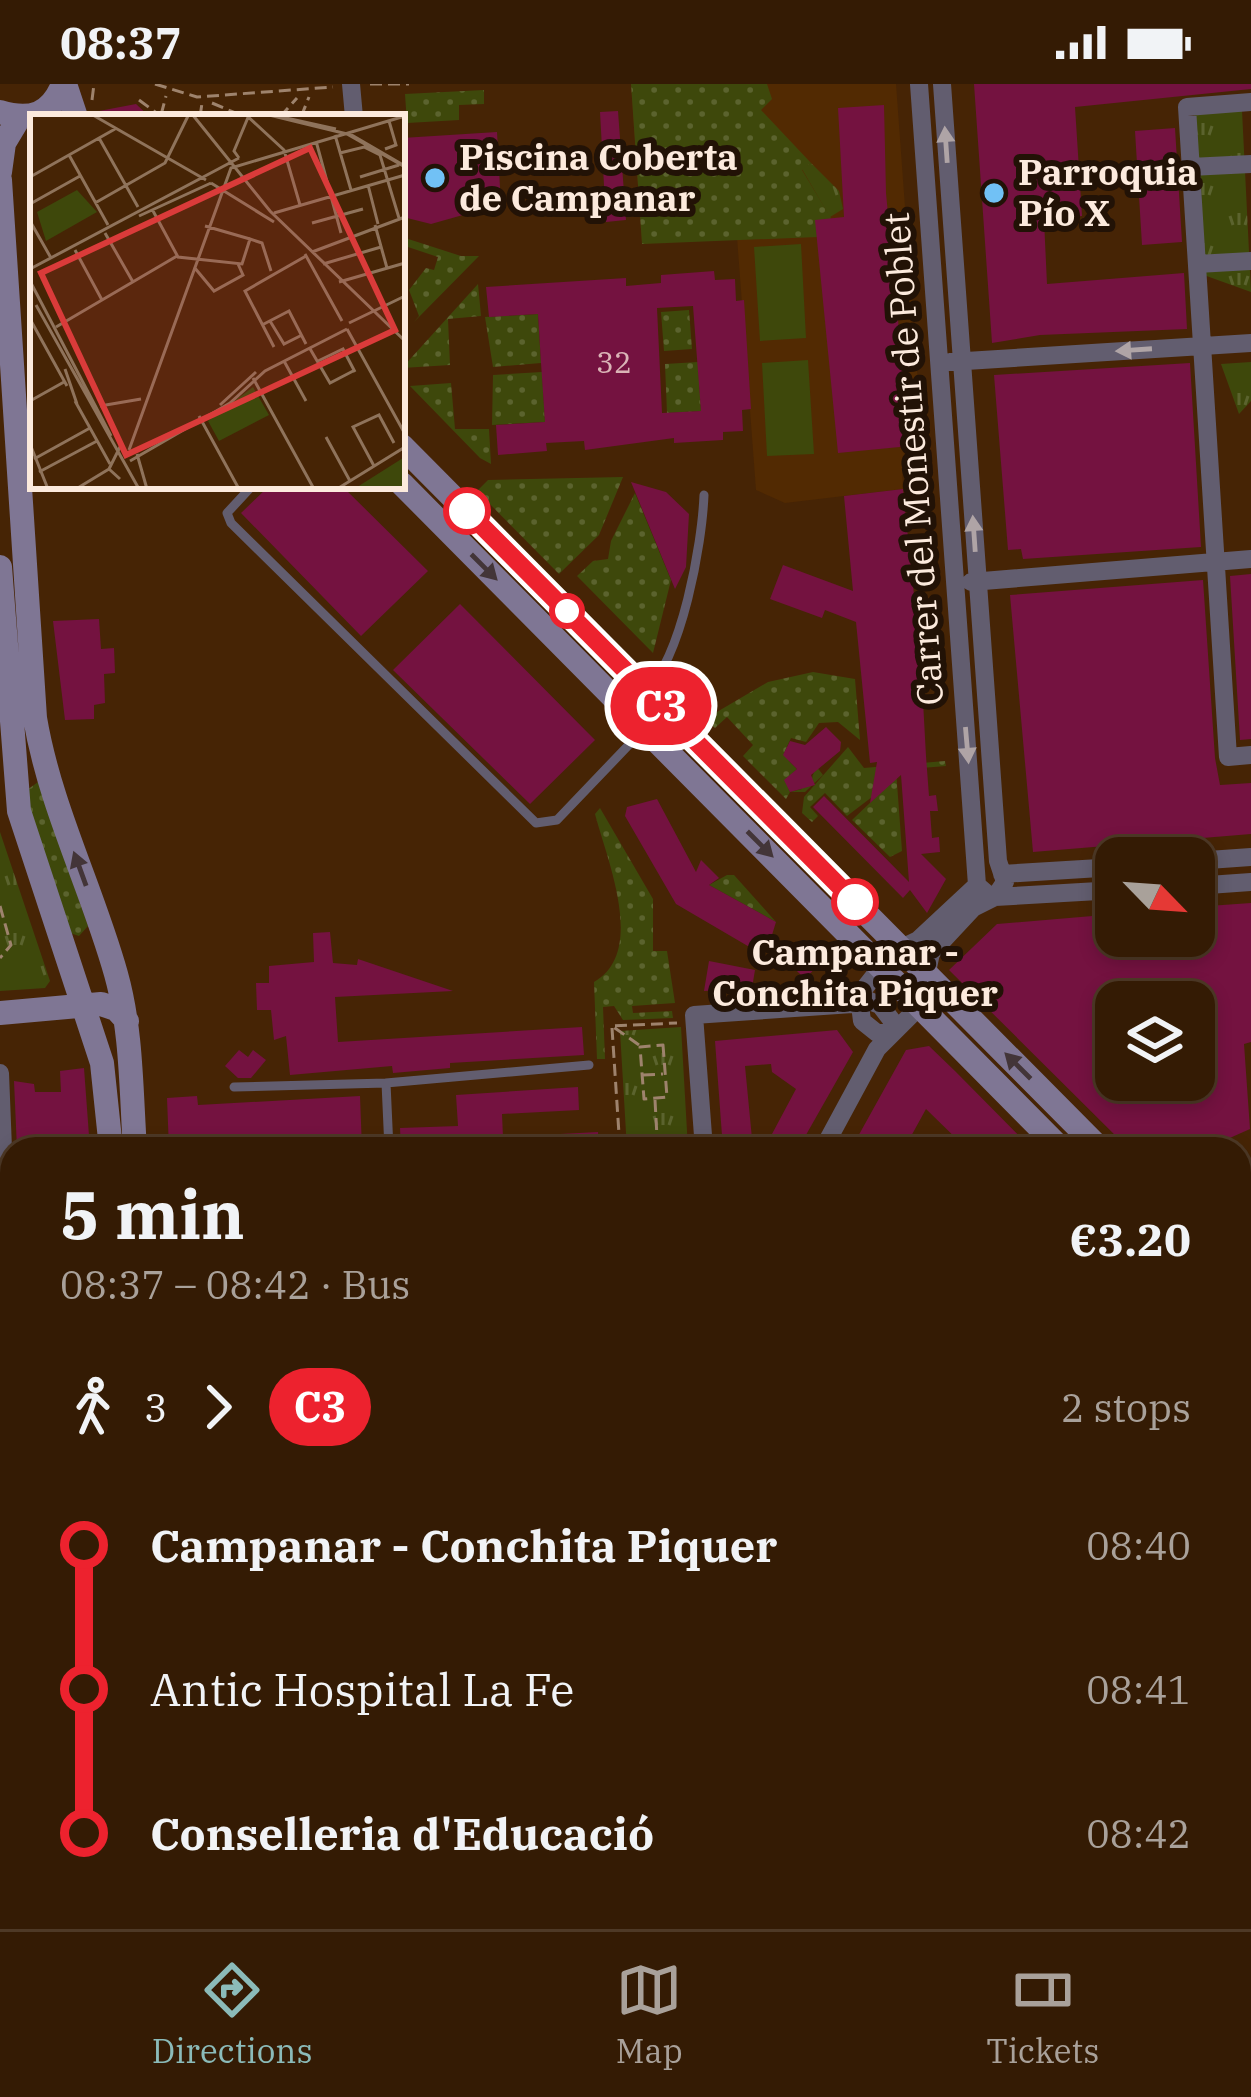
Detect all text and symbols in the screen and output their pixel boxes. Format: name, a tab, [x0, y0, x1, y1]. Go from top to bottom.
text: 08:37	[60, 13, 182, 71]
inset map	[30, 114, 405, 489]
one-way arrow	[936, 126, 955, 164]
place label: Piscina Coberta de Campanar	[459, 133, 738, 221]
place label: Parroquia Pío X	[1018, 148, 1198, 236]
marker: Piscina Coberta de Campanar	[422, 165, 448, 191]
marker: Parroquia Pío X	[981, 180, 1007, 206]
street label: Carrer del Monestir de Poblet	[872, 211, 953, 707]
one-way arrow	[1114, 341, 1152, 360]
house number: 32	[596, 342, 632, 381]
unlabelled marker	[445, 489, 489, 533]
one-way arrow	[965, 515, 984, 552]
one-way arrow	[470, 553, 498, 581]
unlabelled marker	[551, 595, 583, 627]
line badge: C3	[607, 667, 715, 745]
text: C3	[634, 678, 688, 733]
one-way arrow	[958, 727, 977, 764]
one-way arrow	[745, 829, 773, 858]
north arrow	[1095, 837, 1215, 957]
map controls	[1095, 837, 1215, 1101]
one-way arrow	[70, 851, 88, 887]
marker: Campanar - Conchita Piquer	[833, 880, 877, 924]
place label: Campanar - Conchita Piquer	[712, 928, 998, 1016]
button: layers	[1095, 981, 1215, 1101]
one-way arrow	[1004, 1052, 1032, 1080]
text: 5 min	[60, 1171, 245, 1257]
text: €3.20	[1069, 1210, 1191, 1268]
text: 08:37 – 08:42 · Bus	[60, 1259, 410, 1310]
icon: walk	[60, 1374, 126, 1440]
icon: forward	[185, 1374, 251, 1440]
text: C3	[293, 1379, 347, 1434]
text: 3	[144, 1382, 167, 1433]
text: 2 stops	[1061, 1382, 1191, 1433]
text: Campanar - Conchita Piquer	[150, 1516, 777, 1574]
text: 08:40	[1086, 1520, 1191, 1571]
text: Antic Hospital La Fe	[150, 1660, 575, 1718]
text: 08:41	[1086, 1664, 1191, 1715]
text: Conselleria d'Educació	[150, 1804, 654, 1862]
text: 08:42	[1086, 1808, 1191, 1859]
tab: Directions	[152, 1957, 313, 2072]
tab: Map	[616, 1957, 683, 2072]
tab: Tickets	[986, 1957, 1099, 2072]

